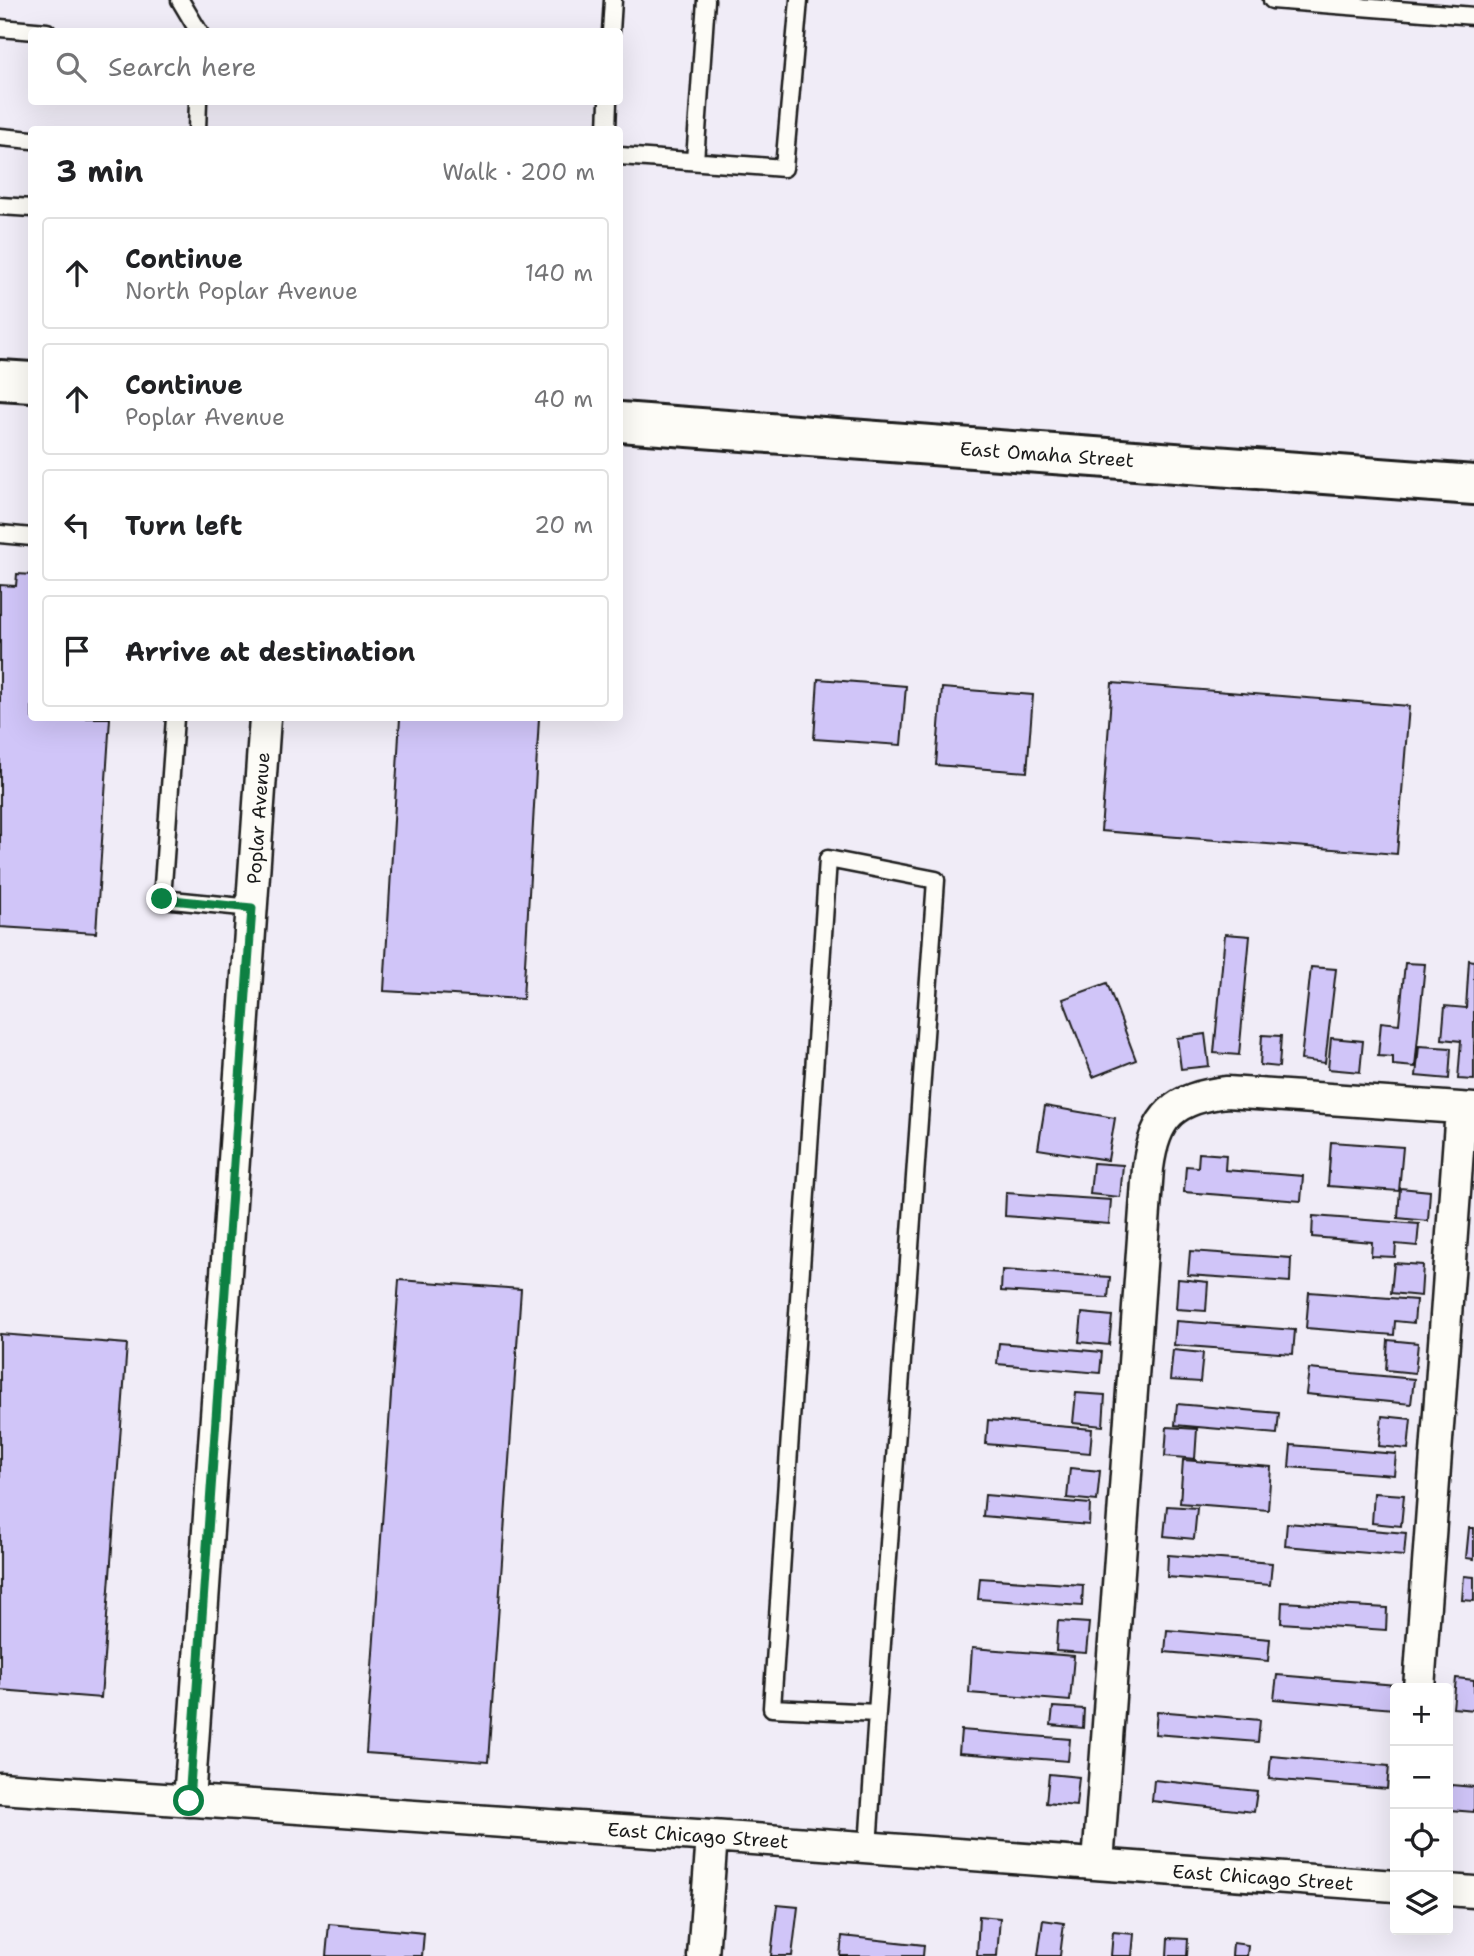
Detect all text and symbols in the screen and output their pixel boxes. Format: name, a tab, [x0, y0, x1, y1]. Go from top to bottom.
search box	[28, 28, 623, 105]
icon: search	[52, 48, 90, 86]
text: Search here	[108, 49, 257, 84]
text: 3 min	[56, 151, 143, 192]
text: Walk · 200 m	[442, 157, 595, 187]
text: Continue	[125, 241, 243, 276]
icon: ahead	[58, 254, 96, 292]
text: 140 m	[525, 258, 593, 288]
text: North Poplar Avenue	[125, 276, 358, 306]
text: Continue	[125, 367, 243, 402]
icon: ahead	[58, 380, 96, 418]
text: 40 m	[533, 384, 593, 414]
text: Poplar Avenue	[125, 402, 285, 432]
street label: East Omaha Street	[959, 436, 1135, 473]
icon: left	[58, 506, 96, 544]
text: Turn left	[125, 508, 242, 543]
text: 20 m	[534, 510, 593, 540]
icon: arrive	[58, 632, 96, 670]
text: Arrive at destination	[125, 634, 415, 669]
street label: Poplar Avenue	[241, 751, 276, 885]
route end	[146, 883, 177, 914]
map controls	[1390, 1683, 1453, 1935]
button: +	[1390, 1683, 1453, 1746]
button: −	[1390, 1746, 1453, 1809]
route start	[173, 1785, 204, 1816]
button: locate	[1390, 1809, 1453, 1872]
street label: East Chicago Street	[607, 1817, 789, 1854]
street label: East Chicago Street	[1172, 1859, 1354, 1896]
button: layers	[1390, 1872, 1453, 1935]

